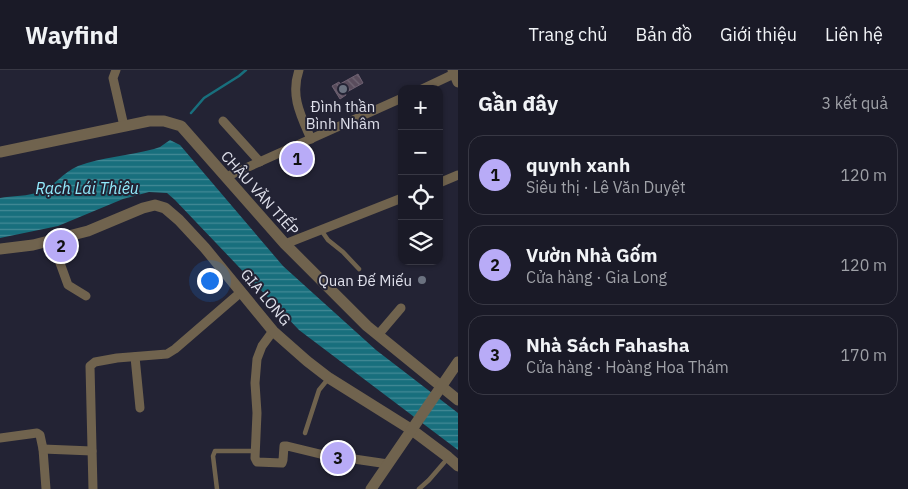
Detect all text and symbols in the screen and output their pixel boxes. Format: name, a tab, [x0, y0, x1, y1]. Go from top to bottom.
text: Wayfind	[25, 19, 118, 51]
text: Trang chủ	[528, 23, 608, 46]
text: Bản đồ	[636, 23, 692, 46]
text: Giới thiệu	[720, 23, 797, 46]
text: Liên hệ	[825, 23, 883, 46]
marker: Đình thần Bình Nhâm	[337, 83, 349, 95]
map controls	[398, 85, 443, 265]
button: +	[398, 85, 443, 130]
text: Gần đây	[478, 89, 558, 117]
text: 3 kết quả	[821, 93, 888, 113]
place label: Đình thần Bình Nhâm	[306, 97, 380, 133]
button: −	[398, 130, 443, 175]
pin: 1	[281, 140, 313, 178]
street label: CHÂU VĂN TIẾP	[217, 145, 305, 239]
text: quynh xanh	[526, 153, 630, 177]
text: 1	[490, 165, 500, 185]
text: 120 m	[840, 165, 887, 185]
button: locate	[398, 175, 443, 220]
text: Siêu thị · Lê Văn Duyệt	[526, 177, 686, 197]
water label: Rạch Lái Thiêu	[35, 178, 139, 198]
button: layers	[398, 220, 443, 265]
pin: 2	[45, 227, 77, 265]
text: Vườn Nhà Gốm	[526, 243, 657, 267]
text: 2	[490, 255, 500, 275]
text: 120 m	[840, 255, 887, 275]
street label: GIA LONG	[237, 265, 295, 329]
text: Cửa hàng · Gia Long	[526, 267, 667, 287]
your location	[197, 268, 223, 294]
place label: Quan Đế Miếu	[318, 271, 412, 290]
marker: Quan Đế Miếu	[416, 274, 428, 286]
text: Nhà Sách Fahasha	[526, 333, 690, 357]
text: 3	[490, 345, 500, 365]
text: 170 m	[840, 345, 887, 365]
text: Cửa hàng · Hoàng Hoa Thám	[526, 357, 729, 377]
pin: 3	[322, 439, 354, 477]

